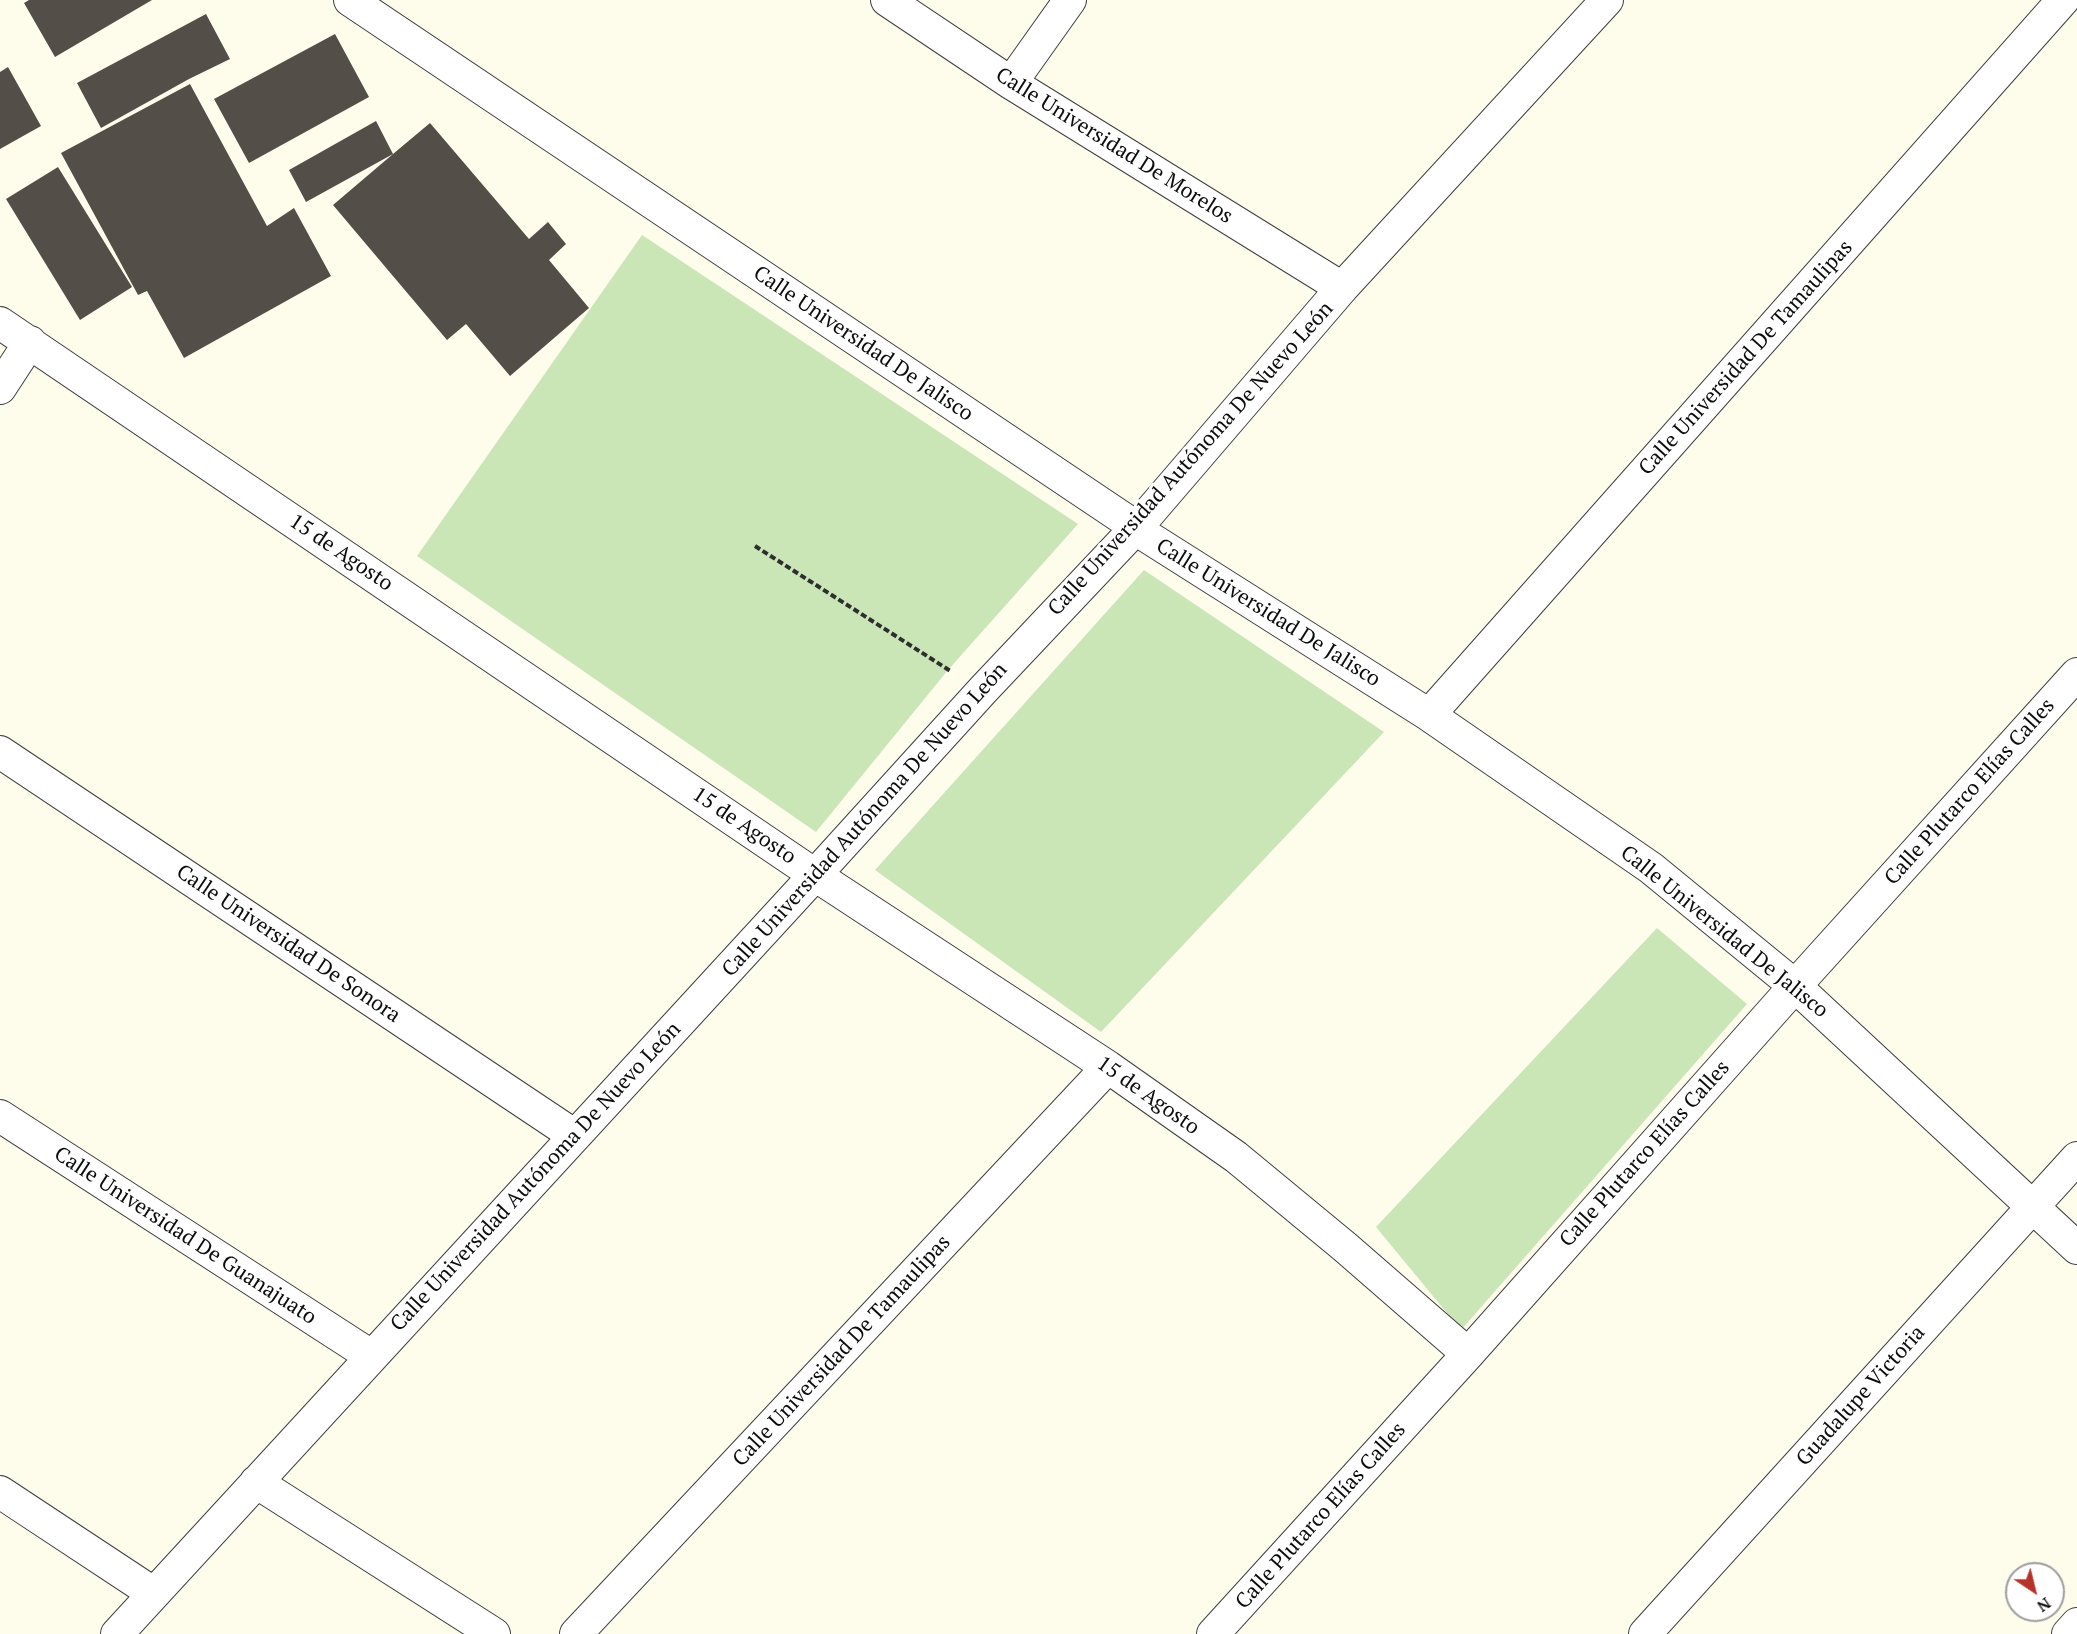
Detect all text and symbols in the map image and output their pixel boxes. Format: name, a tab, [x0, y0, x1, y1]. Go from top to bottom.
street label: Calle Universidad De Morelos	[991, 63, 1237, 229]
street label: Calle Universidad De Tamaulipas	[1634, 235, 1858, 481]
street label: Calle Universidad De Jalisco	[748, 261, 978, 427]
street label: Calle Universidad Autónoma De Nuevo León	[1043, 297, 1339, 621]
street label: 15 de Agosto	[284, 509, 398, 597]
street label: Calle Universidad De Jalisco	[1151, 533, 1385, 693]
street label: Calle Universidad Autónoma De Nuevo León	[717, 658, 1013, 982]
street label: Calle Plutarco Elías Calles	[1880, 694, 2060, 890]
street label: 15 de Agosto	[687, 782, 801, 870]
street label: Calle Universidad De Jalisco	[1615, 840, 1833, 1024]
street label: Calle Universidad De Sonora	[171, 860, 405, 1028]
street label: Calle Universidad Autónoma De Nuevo León	[386, 1017, 686, 1337]
street label: 15 de Agosto	[1092, 1051, 1204, 1141]
street label: Calle Plutarco Elías Calles	[1555, 1056, 1735, 1252]
street label: Calle Universidad De Guanajuato	[49, 1142, 321, 1330]
street label: Calle Universidad De Tamaulipas	[728, 1230, 956, 1472]
street label: Guadalupe Victoria	[1791, 1321, 1931, 1471]
street label: Calle Plutarco Elías Calles	[1231, 1418, 1411, 1614]
north arrow	[2005, 1562, 2065, 1622]
text: N	[2033, 1593, 2055, 1618]

